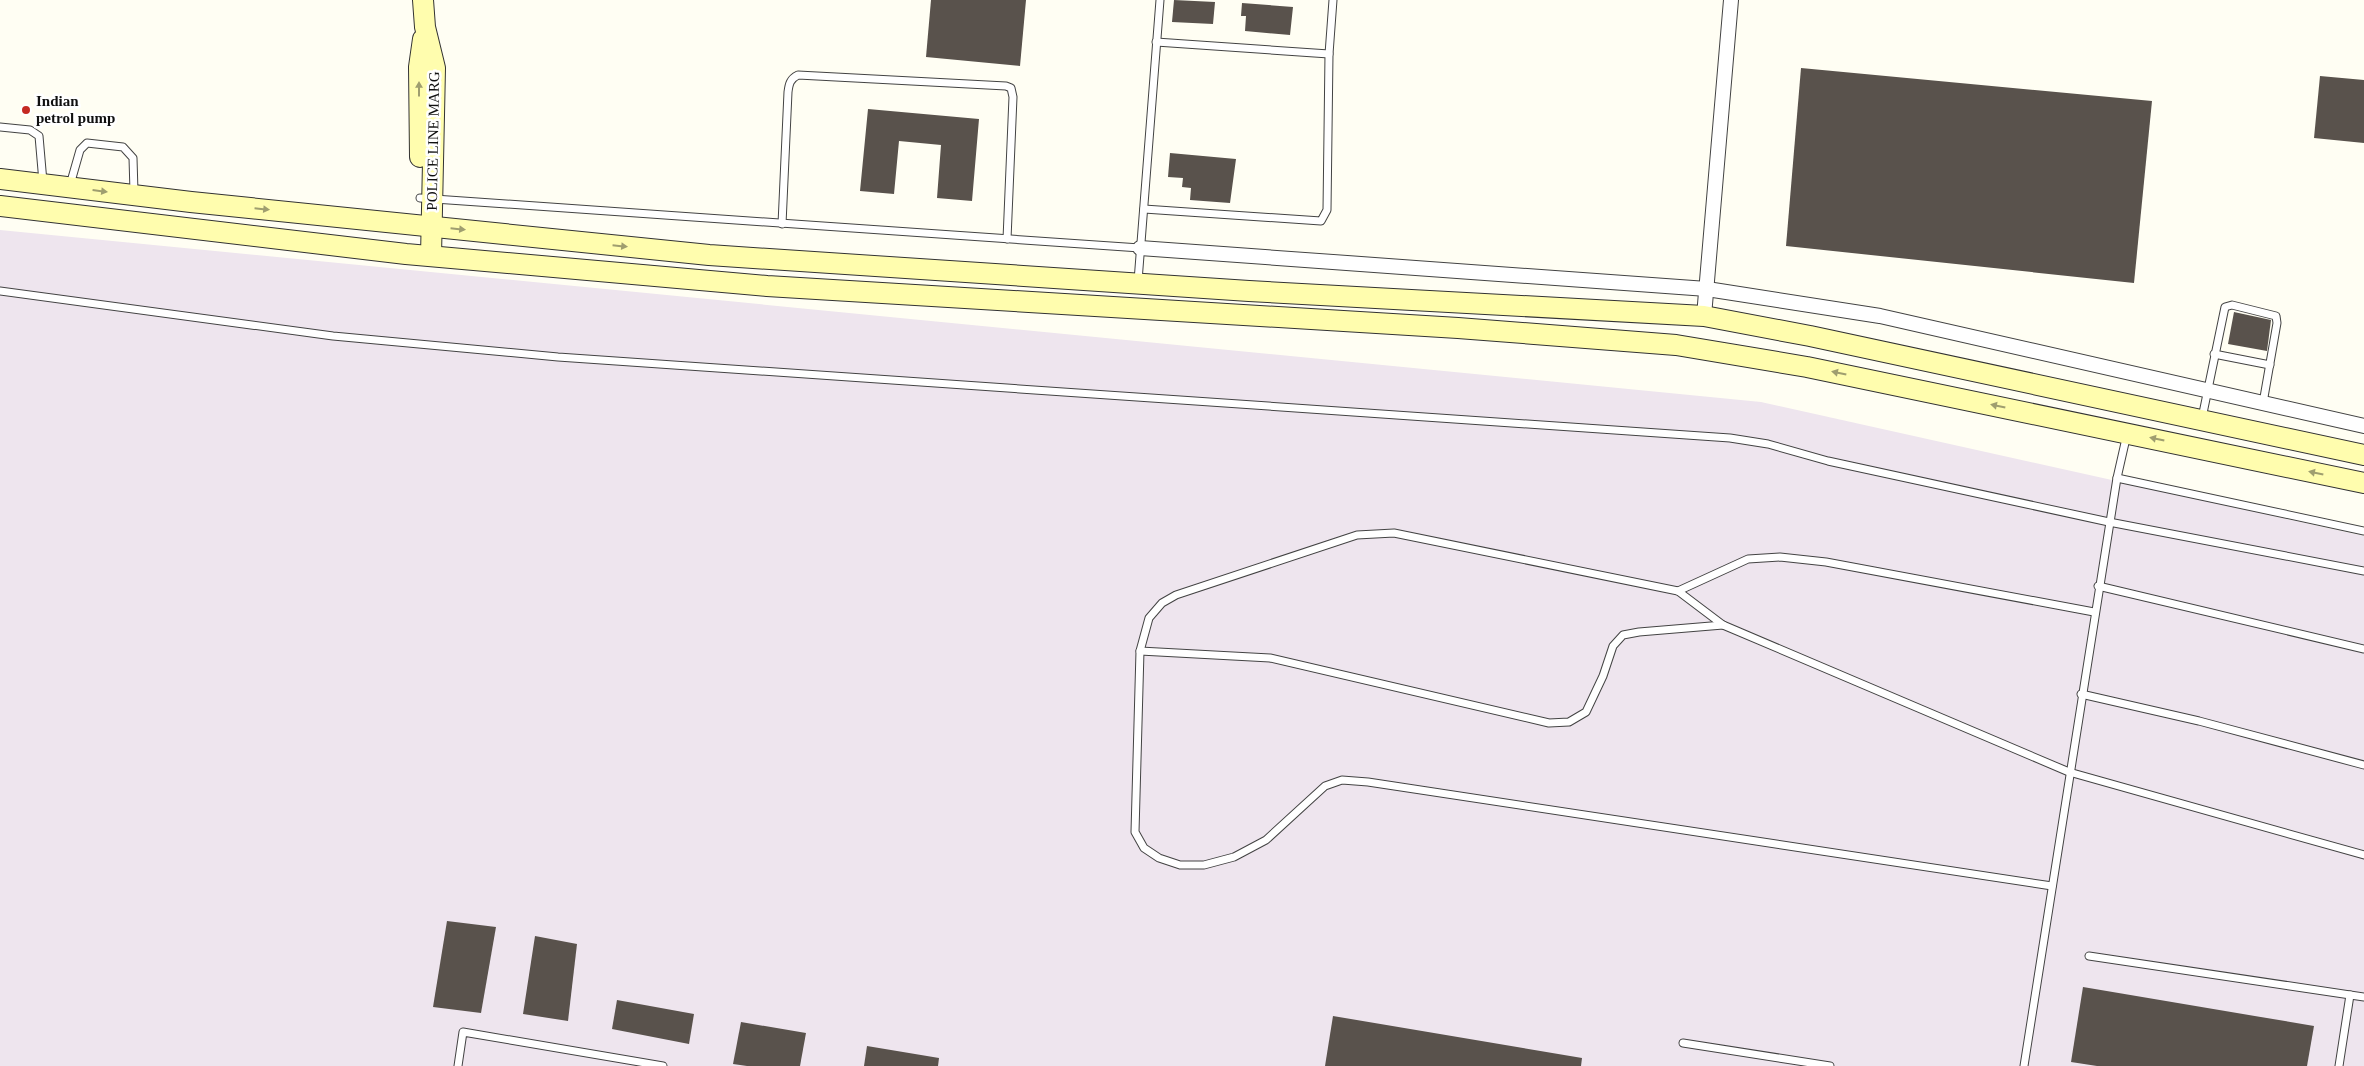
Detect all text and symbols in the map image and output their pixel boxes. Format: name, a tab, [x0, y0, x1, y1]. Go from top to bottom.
street label: POLICE LINE MARG	[424, 71, 442, 211]
one-way arrow	[415, 81, 423, 97]
place label: Indian petrol pump	[36, 93, 115, 126]
marker: Indian petrol pump	[20, 104, 32, 116]
one-way arrow	[93, 187, 109, 195]
one-way arrow	[254, 205, 270, 213]
one-way arrow	[451, 225, 467, 233]
one-way arrow	[612, 242, 628, 250]
one-way arrow	[1831, 369, 1847, 377]
one-way arrow	[1990, 402, 2006, 410]
one-way arrow	[2149, 435, 2165, 443]
one-way arrow	[2308, 468, 2324, 476]

